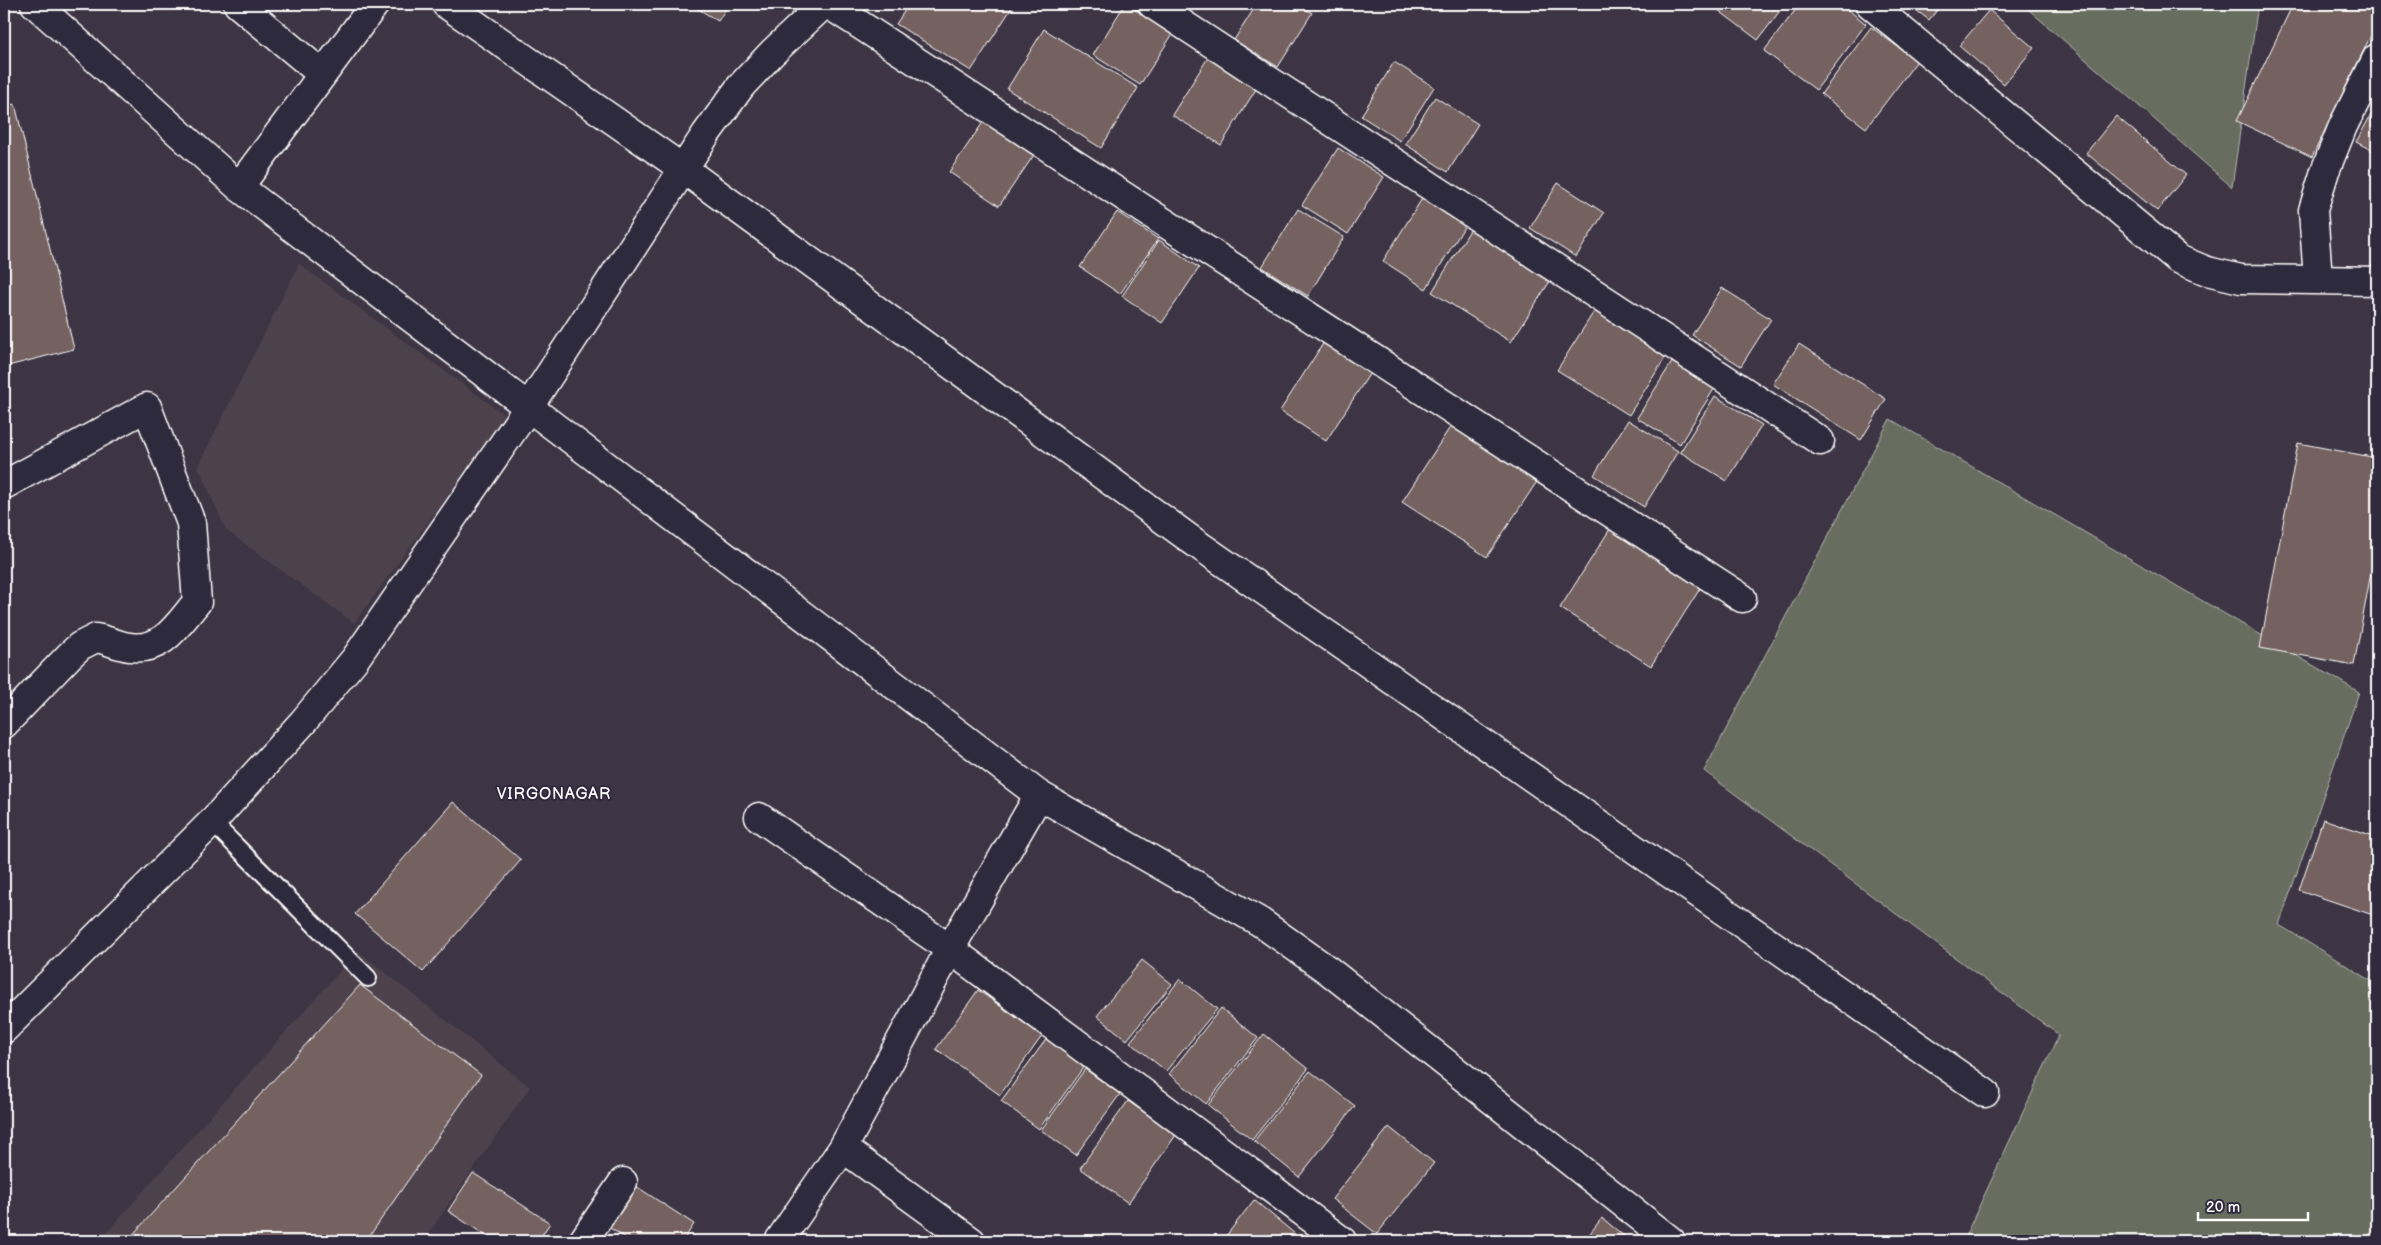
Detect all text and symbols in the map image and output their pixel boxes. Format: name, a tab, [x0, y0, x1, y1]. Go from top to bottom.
district label: VIRGONAGAR	[497, 785, 611, 804]
scale bar	[2198, 1190, 2308, 1222]
text: 20 m	[2206, 1198, 2240, 1217]

